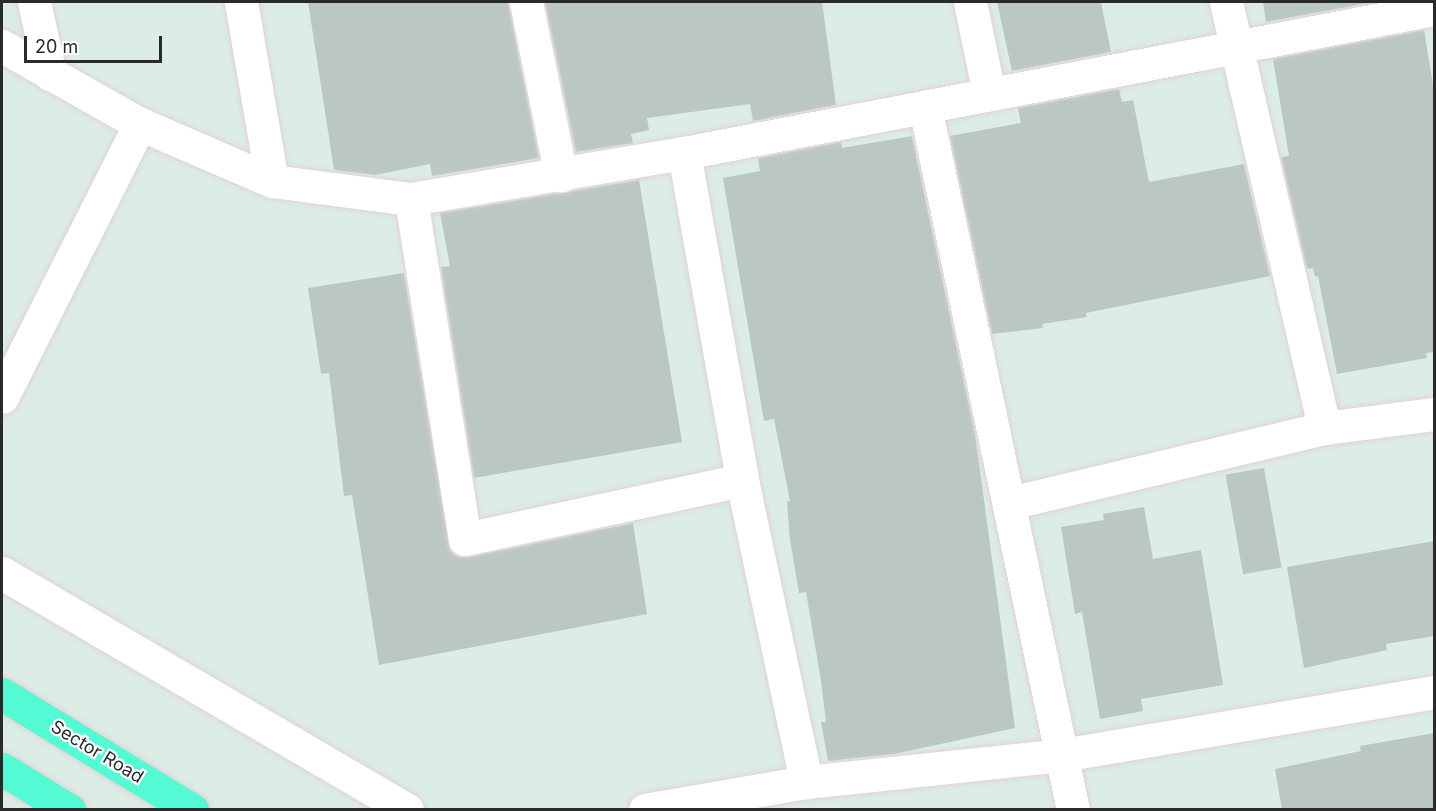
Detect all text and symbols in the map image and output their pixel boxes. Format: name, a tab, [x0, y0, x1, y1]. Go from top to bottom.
scale bar	[27, 24, 165, 62]
text: 20 m	[35, 36, 78, 57]
street label: Sector Road	[47, 716, 147, 788]

